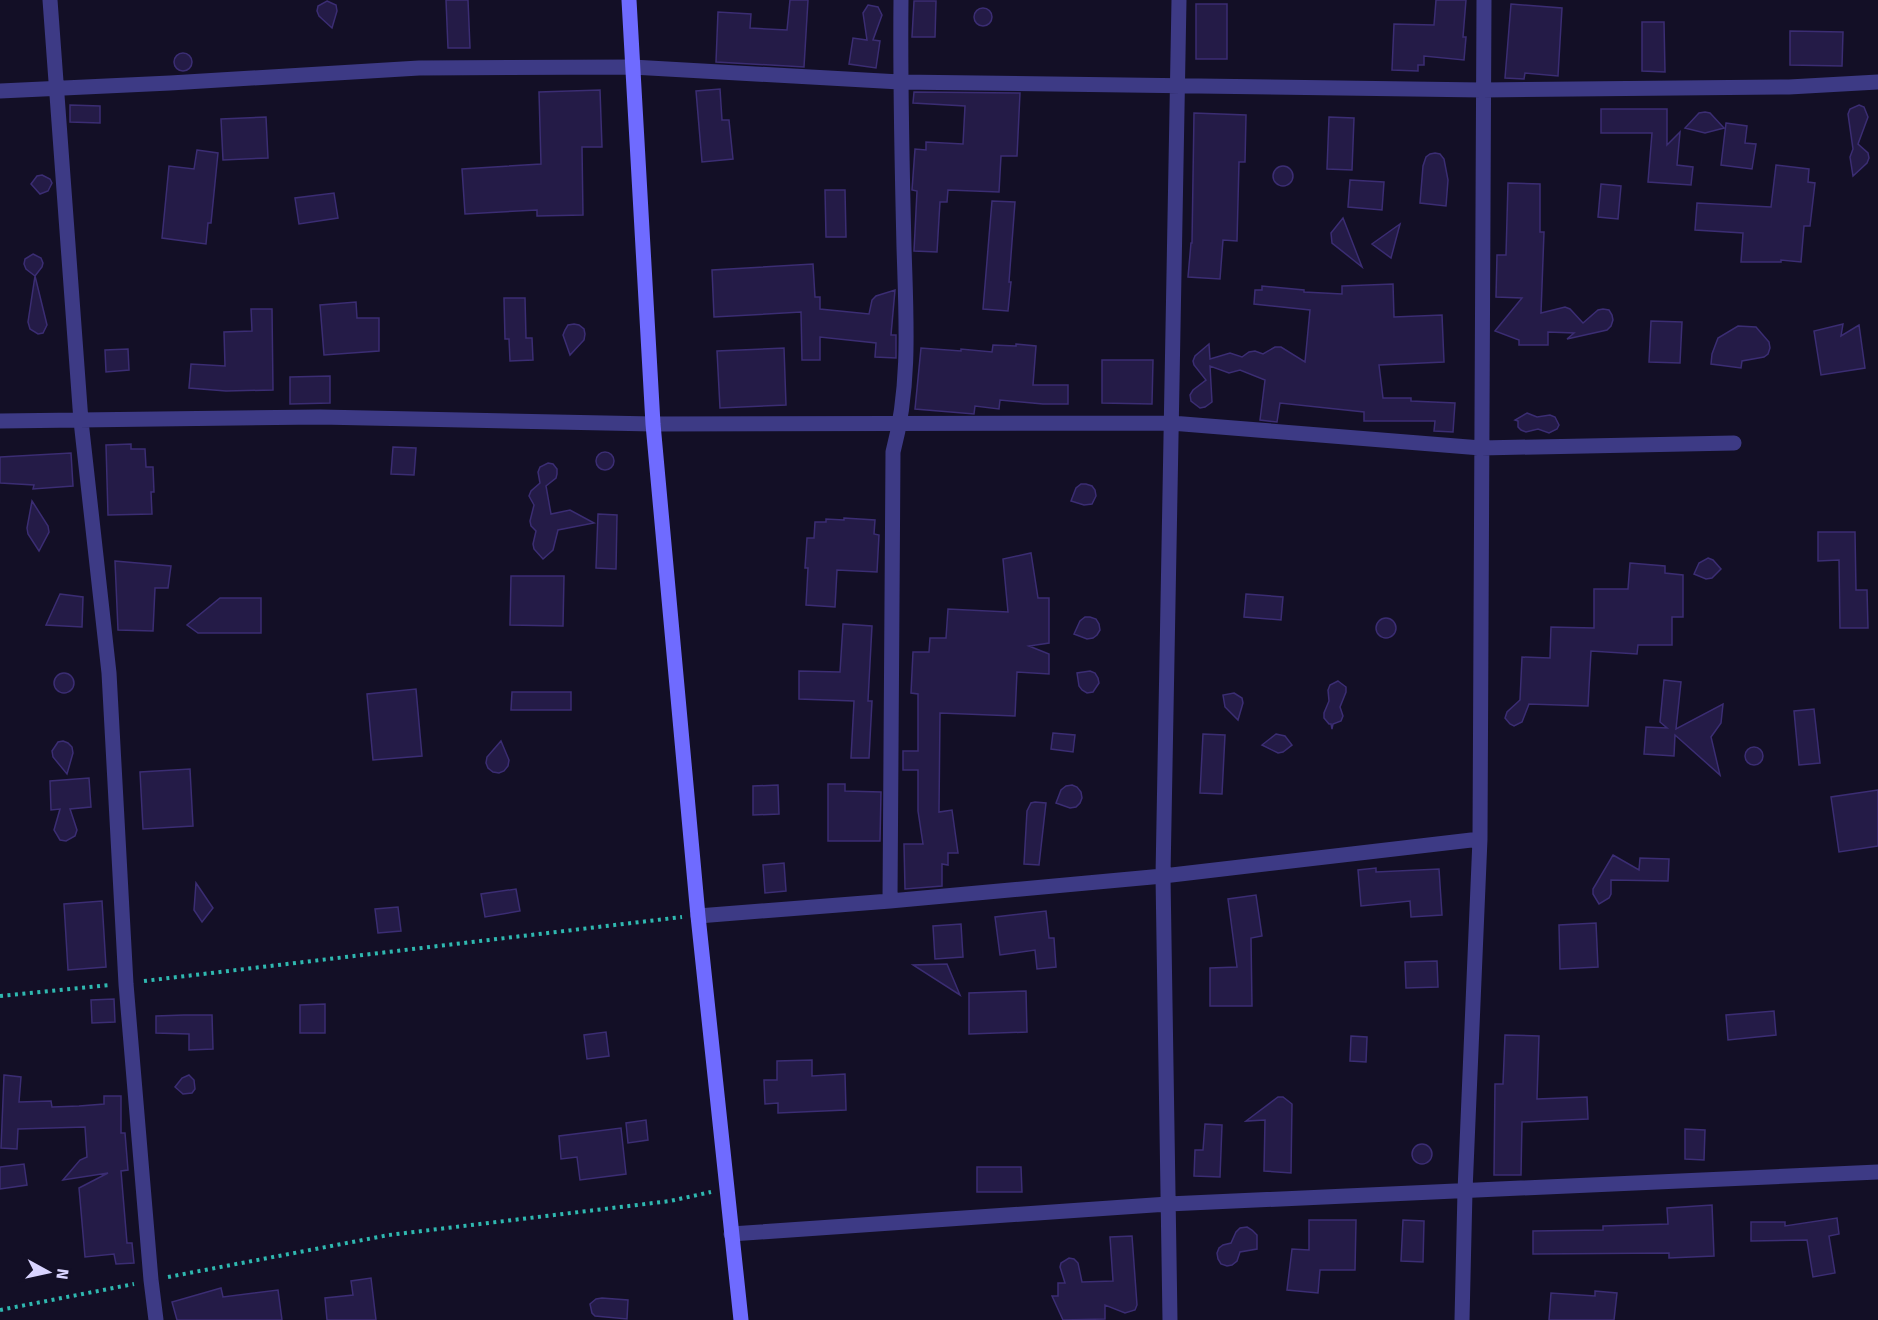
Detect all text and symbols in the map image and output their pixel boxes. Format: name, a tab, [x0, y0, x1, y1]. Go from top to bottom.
north arrow	[18, 1242, 78, 1302]
text: N	[52, 1267, 73, 1281]

